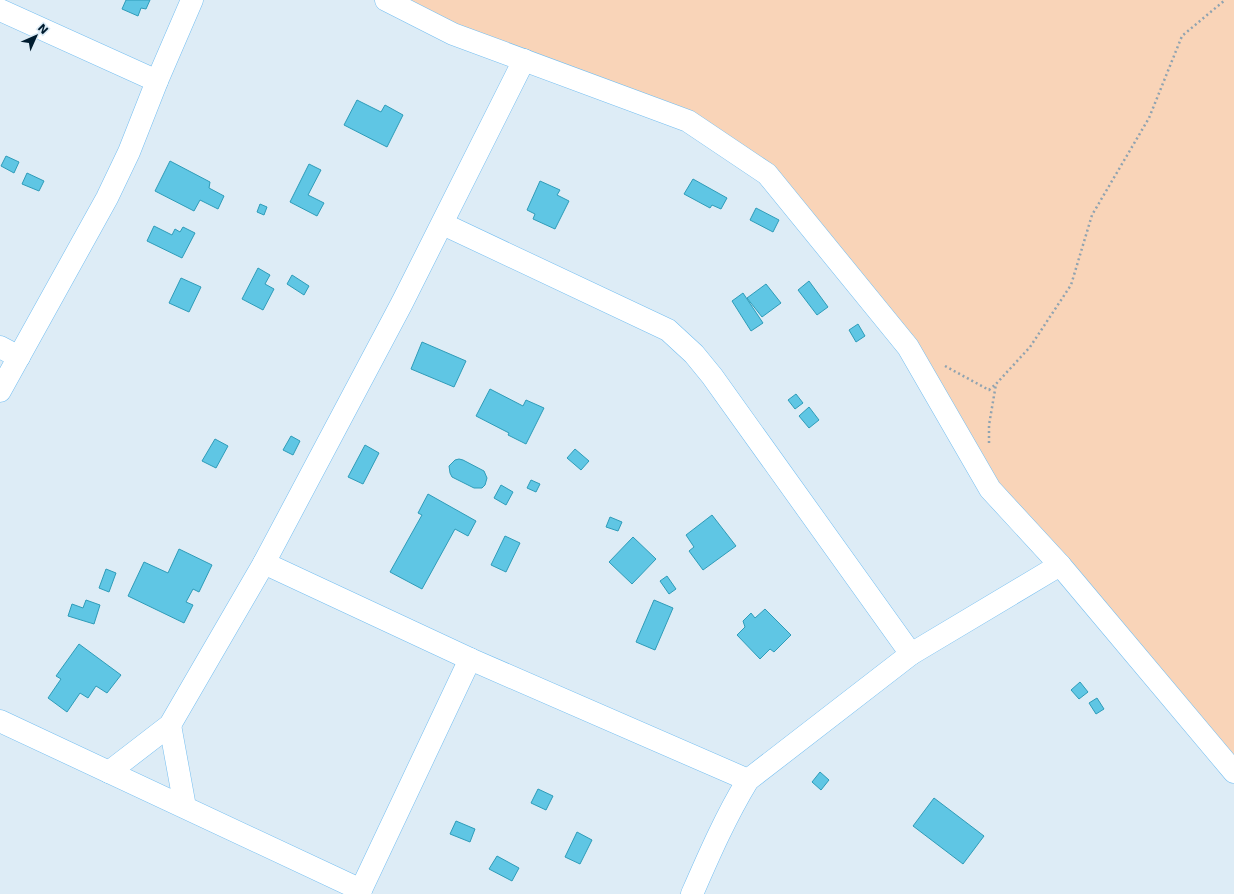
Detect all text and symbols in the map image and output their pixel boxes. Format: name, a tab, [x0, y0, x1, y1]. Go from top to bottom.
north arrow	[16, 16, 56, 56]
text: N	[35, 21, 51, 37]

